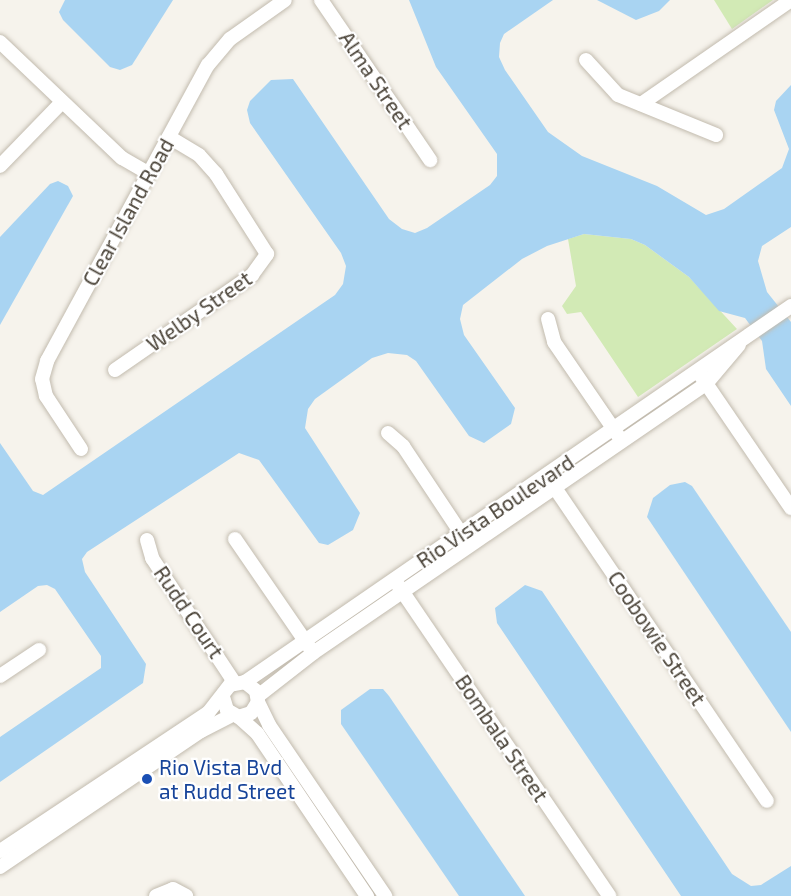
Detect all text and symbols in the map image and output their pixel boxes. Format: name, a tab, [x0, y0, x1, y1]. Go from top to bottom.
street label: Alma Street	[334, 26, 418, 134]
street label: Clear Island Road	[77, 134, 179, 290]
street label: Welby Street	[141, 265, 257, 357]
street label: Rio Vista Boulevard	[411, 449, 579, 573]
street label: Rudd Court	[149, 561, 229, 663]
street label: Coobowie Street	[603, 566, 711, 710]
street label: Bombala Street	[450, 670, 554, 806]
place label: Rio Vista Bvd at Rudd Street	[159, 754, 295, 804]
marker: Rio Vista Bvd at Rudd Street	[140, 772, 154, 786]

